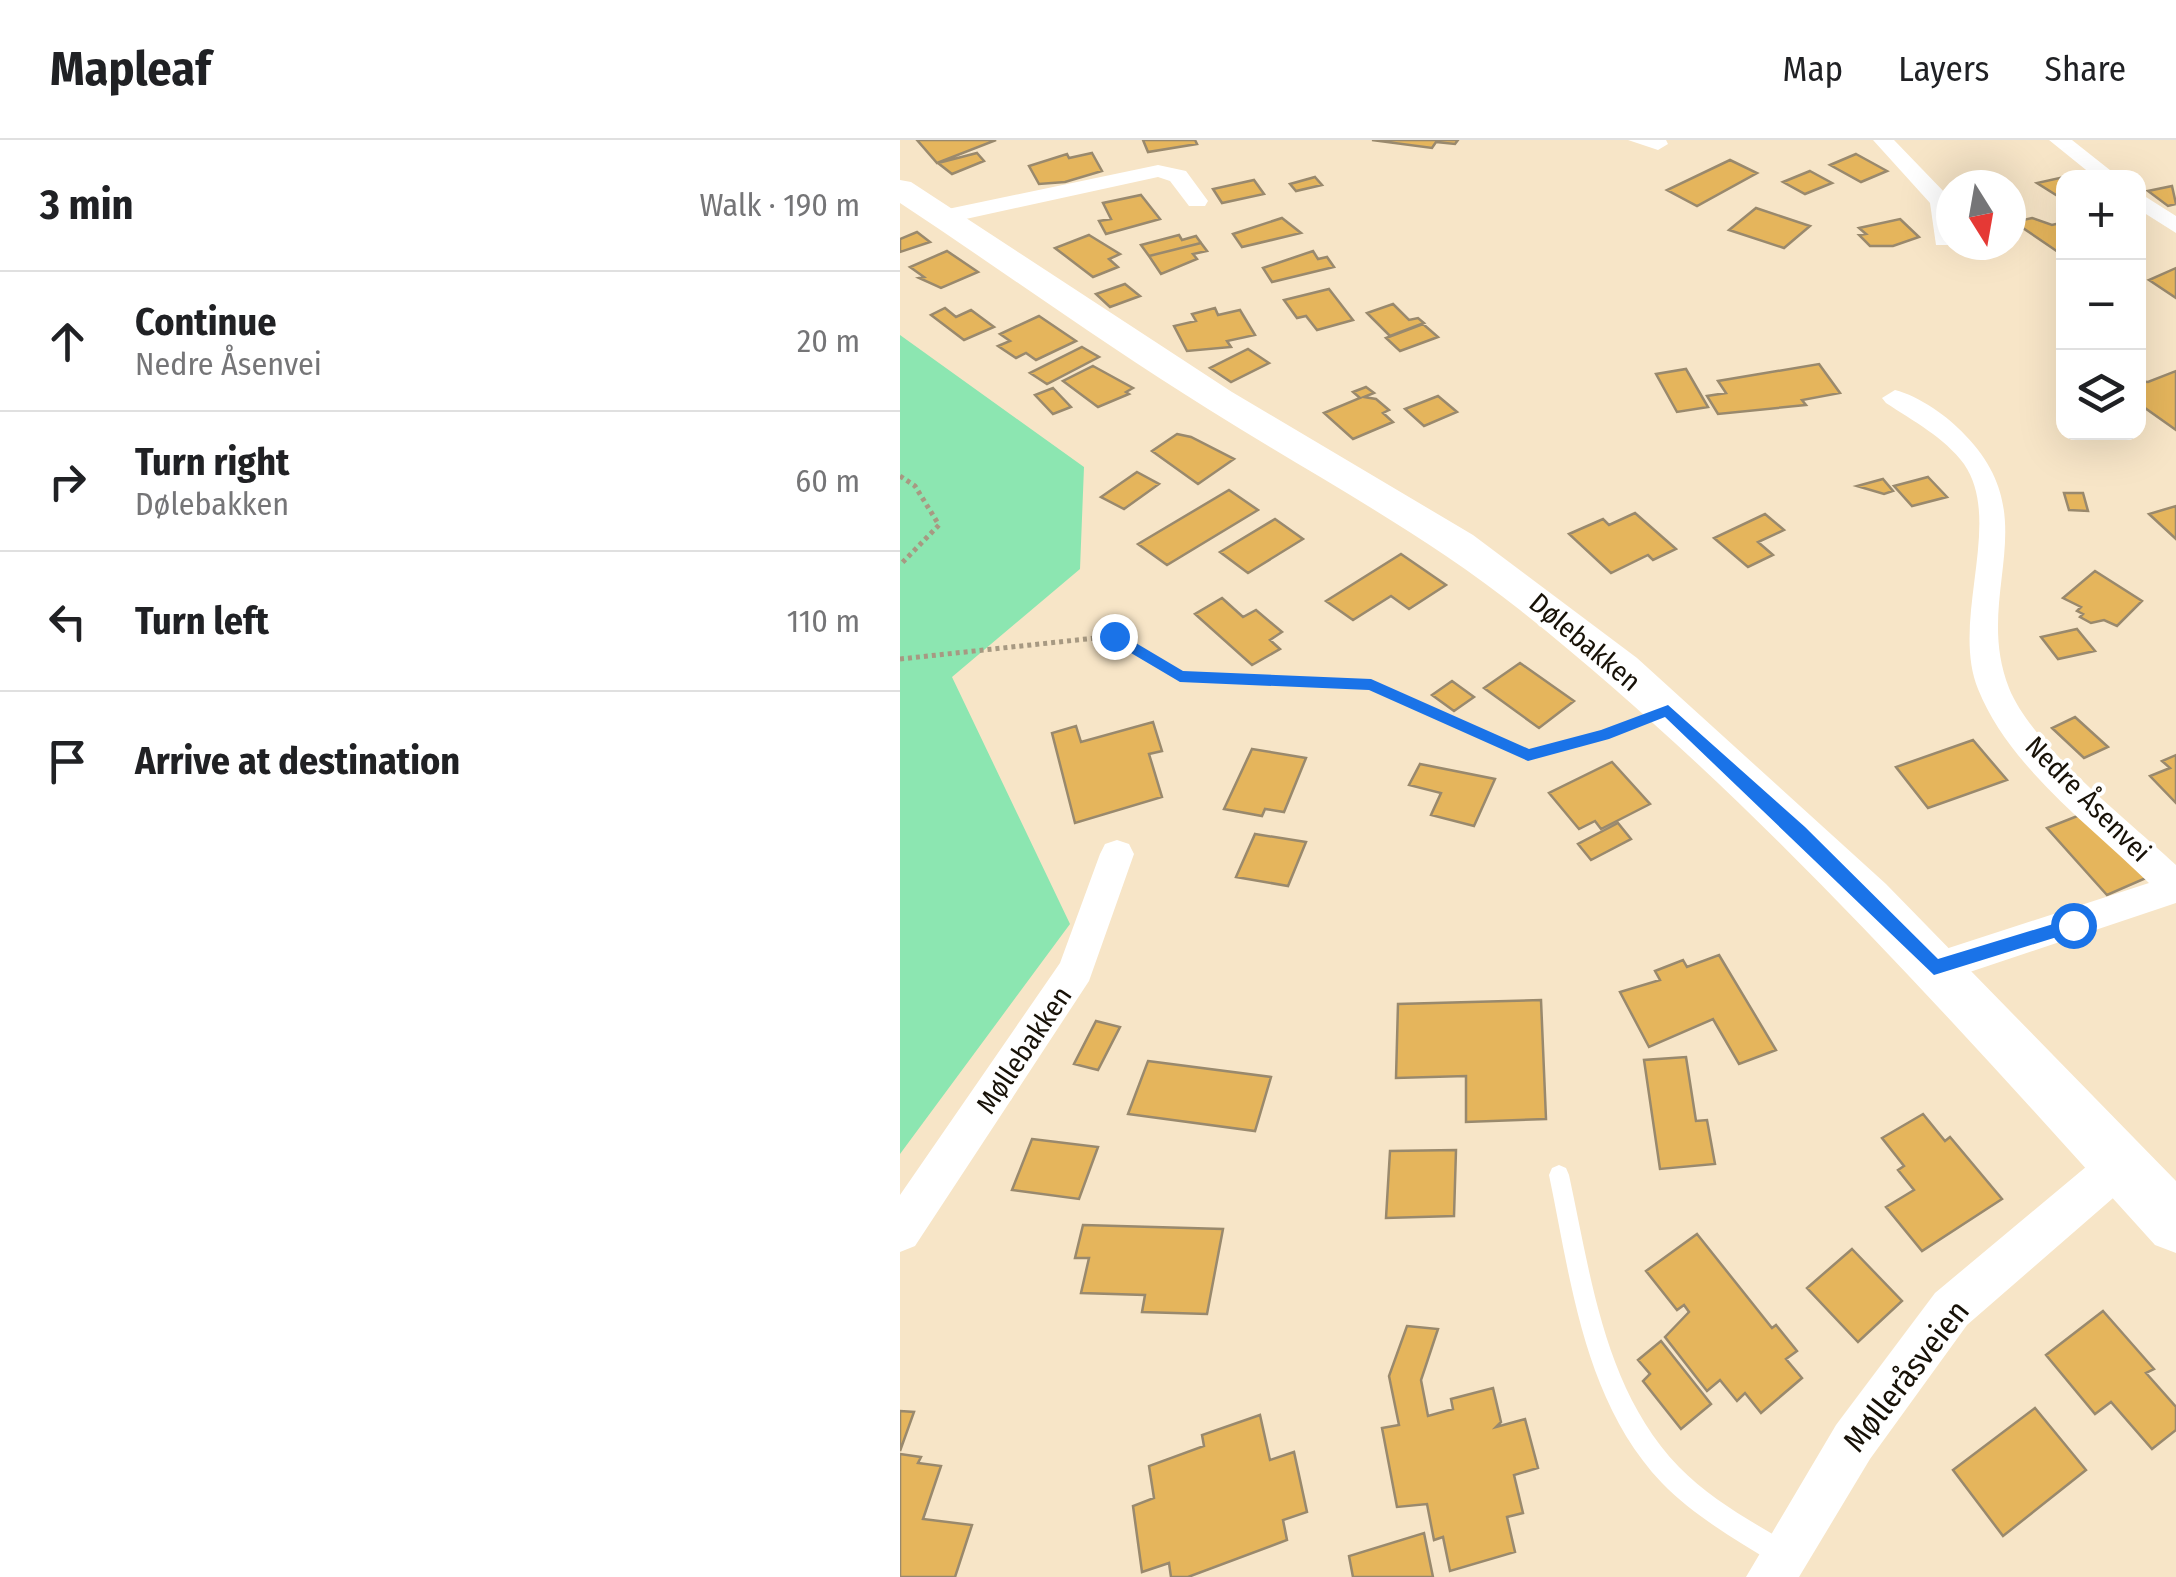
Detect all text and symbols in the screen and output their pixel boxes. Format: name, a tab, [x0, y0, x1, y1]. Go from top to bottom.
text: Mapleaf	[50, 40, 211, 98]
text: Map	[1783, 48, 1843, 90]
text: Layers	[1898, 48, 1990, 90]
text: Share	[2045, 48, 2126, 90]
north arrow	[1936, 170, 2026, 260]
map controls	[2056, 170, 2146, 440]
button: +	[2056, 170, 2146, 260]
text: 3 min	[40, 180, 134, 230]
text: Walk · 190 m	[700, 186, 860, 224]
button: −	[2056, 260, 2146, 350]
text: Continue	[135, 299, 276, 345]
icon: ahead	[40, 314, 95, 369]
text: 20 m	[797, 322, 860, 360]
text: Nedre Åsenvei	[135, 345, 322, 383]
button: layers	[2056, 350, 2146, 440]
text: Turn right	[135, 439, 289, 485]
icon: right	[40, 454, 95, 509]
text: 60 m	[795, 462, 860, 500]
text: Dølebakken	[135, 485, 289, 523]
street label: Dølebakken	[1523, 586, 1647, 698]
icon: left	[40, 594, 95, 649]
text: Turn left	[135, 598, 269, 644]
text: 110 m	[787, 602, 860, 640]
route end	[1092, 614, 1138, 660]
street label: Nedre Åsenvei	[2019, 728, 2159, 868]
icon: arrive	[40, 734, 95, 789]
text: Arrive at destination	[135, 738, 460, 784]
route start	[2051, 903, 2097, 949]
street label: Møllebakken	[970, 980, 1078, 1120]
street label: Mølleråsveien	[1835, 1293, 1977, 1459]

